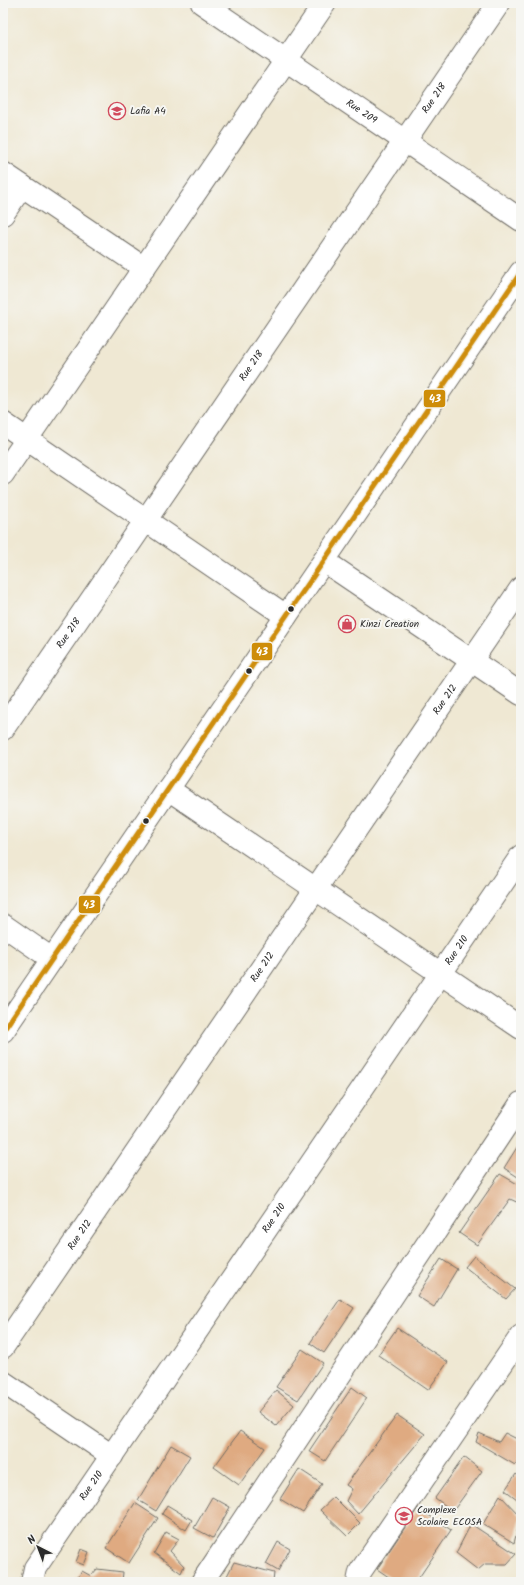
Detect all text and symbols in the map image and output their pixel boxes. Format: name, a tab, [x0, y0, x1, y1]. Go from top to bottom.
street label: Rue 218	[418, 79, 451, 117]
street label: Rue 209	[343, 95, 381, 128]
school or university icon: Lafia A4	[107, 101, 127, 121]
place label: Lafia A4	[130, 103, 166, 119]
street label: Rue 218	[235, 346, 268, 384]
line badge: 43	[423, 389, 446, 408]
text: 43	[429, 390, 441, 408]
unlabelled marker	[286, 604, 296, 614]
street label: Rue 218	[52, 614, 85, 652]
shop icon: Kinzi Creation	[337, 614, 357, 634]
place label: Kinzi Creation	[360, 616, 419, 632]
line badge: 43	[251, 642, 273, 661]
text: 43	[256, 643, 268, 661]
unlabelled marker	[244, 666, 254, 676]
street label: Rue 212	[429, 681, 461, 718]
unlabelled marker	[141, 816, 151, 826]
line badge: 43	[78, 895, 101, 914]
text: 43	[83, 896, 95, 914]
street label: Rue 210	[441, 932, 472, 969]
street label: Rue 212	[246, 948, 279, 986]
street label: Rue 210	[258, 1200, 290, 1236]
street label: Rue 212	[63, 1216, 96, 1253]
street label: Rue 210	[75, 1467, 107, 1504]
place label: Complexe Scolaire ECOSA	[417, 1502, 482, 1530]
school or university icon: Complexe Scolaire ECOSA	[394, 1506, 414, 1526]
north arrow	[18, 1527, 58, 1567]
text: N	[23, 1531, 41, 1549]

